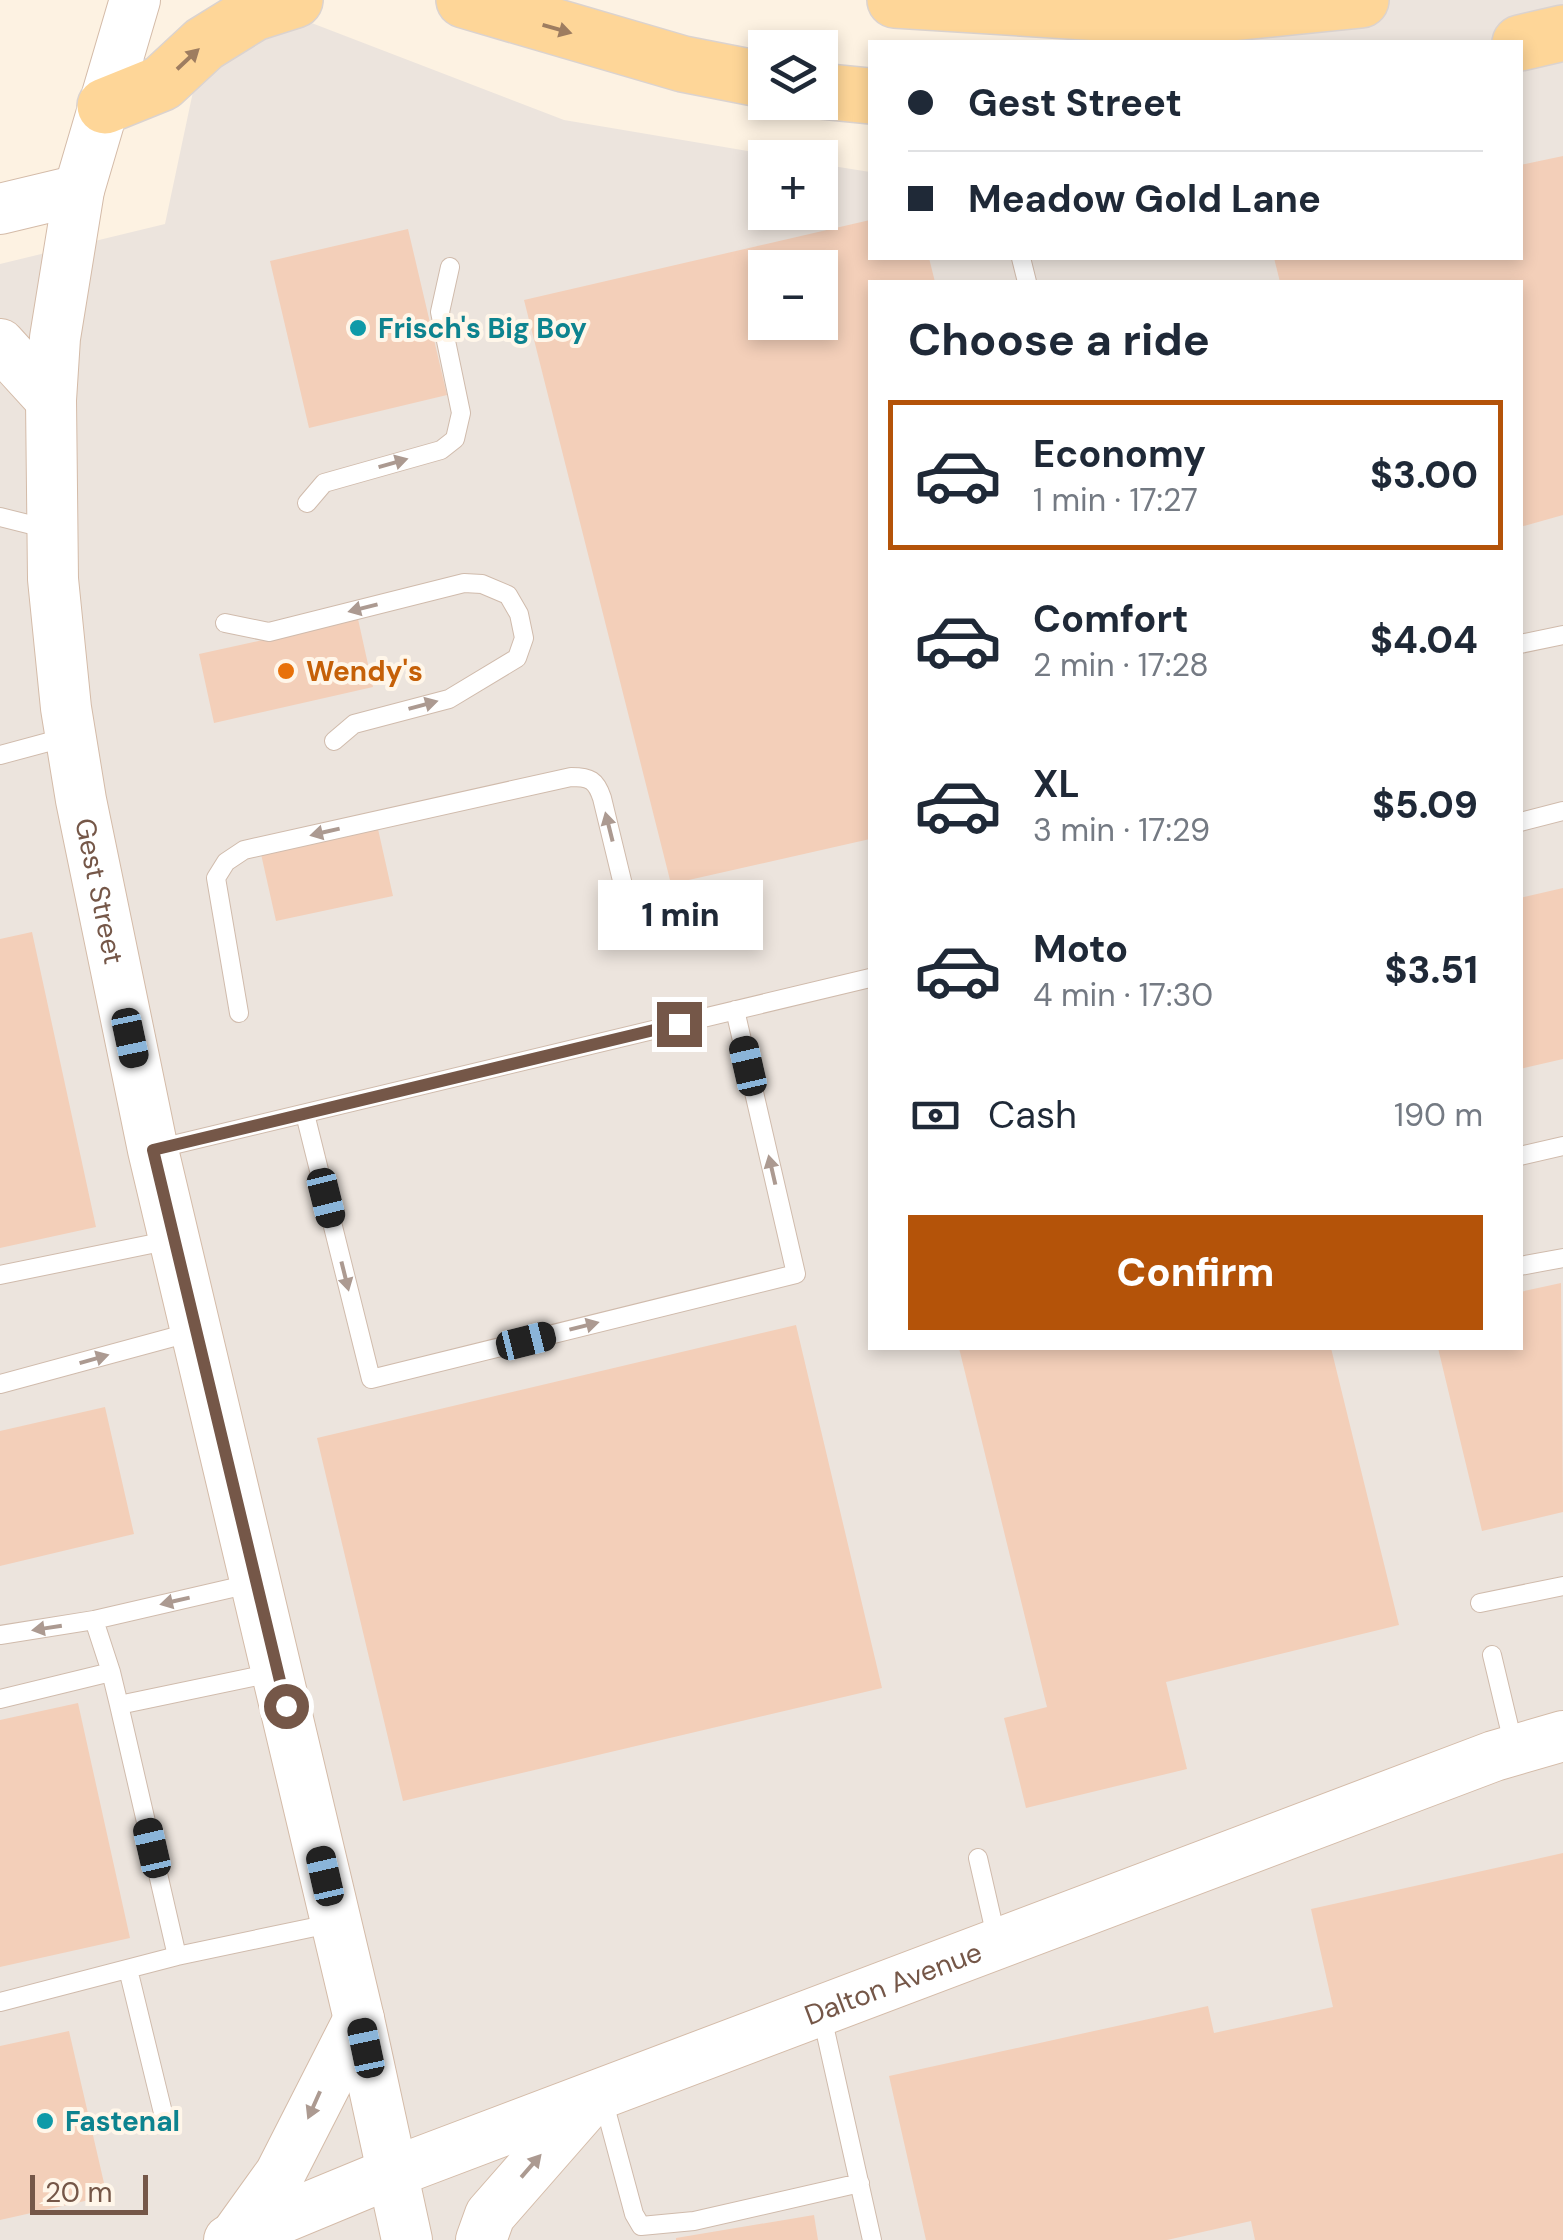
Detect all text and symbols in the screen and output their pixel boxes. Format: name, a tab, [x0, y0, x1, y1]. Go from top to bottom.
one-way arrow	[542, 21, 573, 37]
map controls	[748, 30, 838, 340]
button: layers	[748, 30, 838, 120]
one-way arrow	[176, 48, 200, 71]
text: Gest Street	[968, 78, 1182, 128]
button: +	[748, 140, 838, 230]
text: Meadow Gold Lane	[968, 174, 1321, 224]
button: −	[748, 250, 838, 340]
place label: Frisch's Big Boy	[378, 310, 587, 347]
text: Choose a ride	[908, 310, 1210, 369]
marker: Frisch's Big Boy	[347, 317, 369, 339]
text: Economy	[1033, 429, 1206, 479]
icon: car	[913, 430, 1003, 520]
text: $3.00	[1370, 450, 1478, 500]
one-way arrow	[377, 455, 408, 471]
text: 1 min · 17:27	[1033, 479, 1198, 521]
text: Comfort	[1033, 594, 1189, 644]
icon: car	[913, 595, 1003, 685]
one-way arrow	[347, 601, 378, 617]
text: $4.04	[1370, 615, 1478, 665]
text: 2 min · 17:28	[1033, 644, 1209, 686]
place label: Wendy's	[306, 653, 423, 690]
marker: Wendy's	[275, 660, 297, 682]
one-way arrow	[408, 697, 439, 713]
text: XL	[1033, 759, 1080, 809]
icon: car	[913, 760, 1003, 850]
text: $5.09	[1372, 780, 1478, 830]
text: 3 min · 17:29	[1033, 809, 1210, 851]
one-way arrow	[601, 811, 616, 842]
street label: Gest Street	[66, 815, 132, 968]
one-way arrow	[309, 825, 340, 840]
callout: 1 min	[596, 879, 762, 949]
text: 1 min	[641, 894, 720, 936]
text: Moto	[1033, 924, 1128, 974]
icon: car	[913, 925, 1003, 1015]
text: $3.51	[1385, 945, 1478, 995]
text: 4 min · 17:30	[1033, 974, 1213, 1016]
route end	[657, 1002, 702, 1047]
car	[109, 1006, 151, 1070]
car	[727, 1033, 769, 1099]
icon: cash	[908, 1088, 963, 1143]
text: Cash	[988, 1090, 1077, 1140]
text: 190 m	[1394, 1094, 1483, 1136]
one-way arrow	[764, 1155, 779, 1186]
car	[304, 1165, 348, 1231]
button: Confirm	[908, 1215, 1483, 1330]
one-way arrow	[338, 1261, 353, 1292]
one-way arrow	[569, 1318, 600, 1333]
car	[493, 1319, 559, 1363]
one-way arrow	[79, 1351, 110, 1367]
one-way arrow	[159, 1594, 190, 1609]
one-way arrow	[31, 1620, 62, 1636]
route start	[264, 1684, 309, 1729]
car	[131, 1815, 173, 1881]
car	[304, 1843, 346, 1909]
street label: Dalton Avenue	[799, 1933, 987, 2034]
car	[345, 2016, 387, 2080]
one-way arrow	[306, 2090, 322, 2120]
place label: Fastenal	[65, 2103, 180, 2140]
marker: Fastenal	[34, 2110, 56, 2132]
one-way arrow	[520, 2154, 542, 2179]
scale bar	[30, 2170, 148, 2214]
text: 20 m	[45, 2174, 112, 2211]

